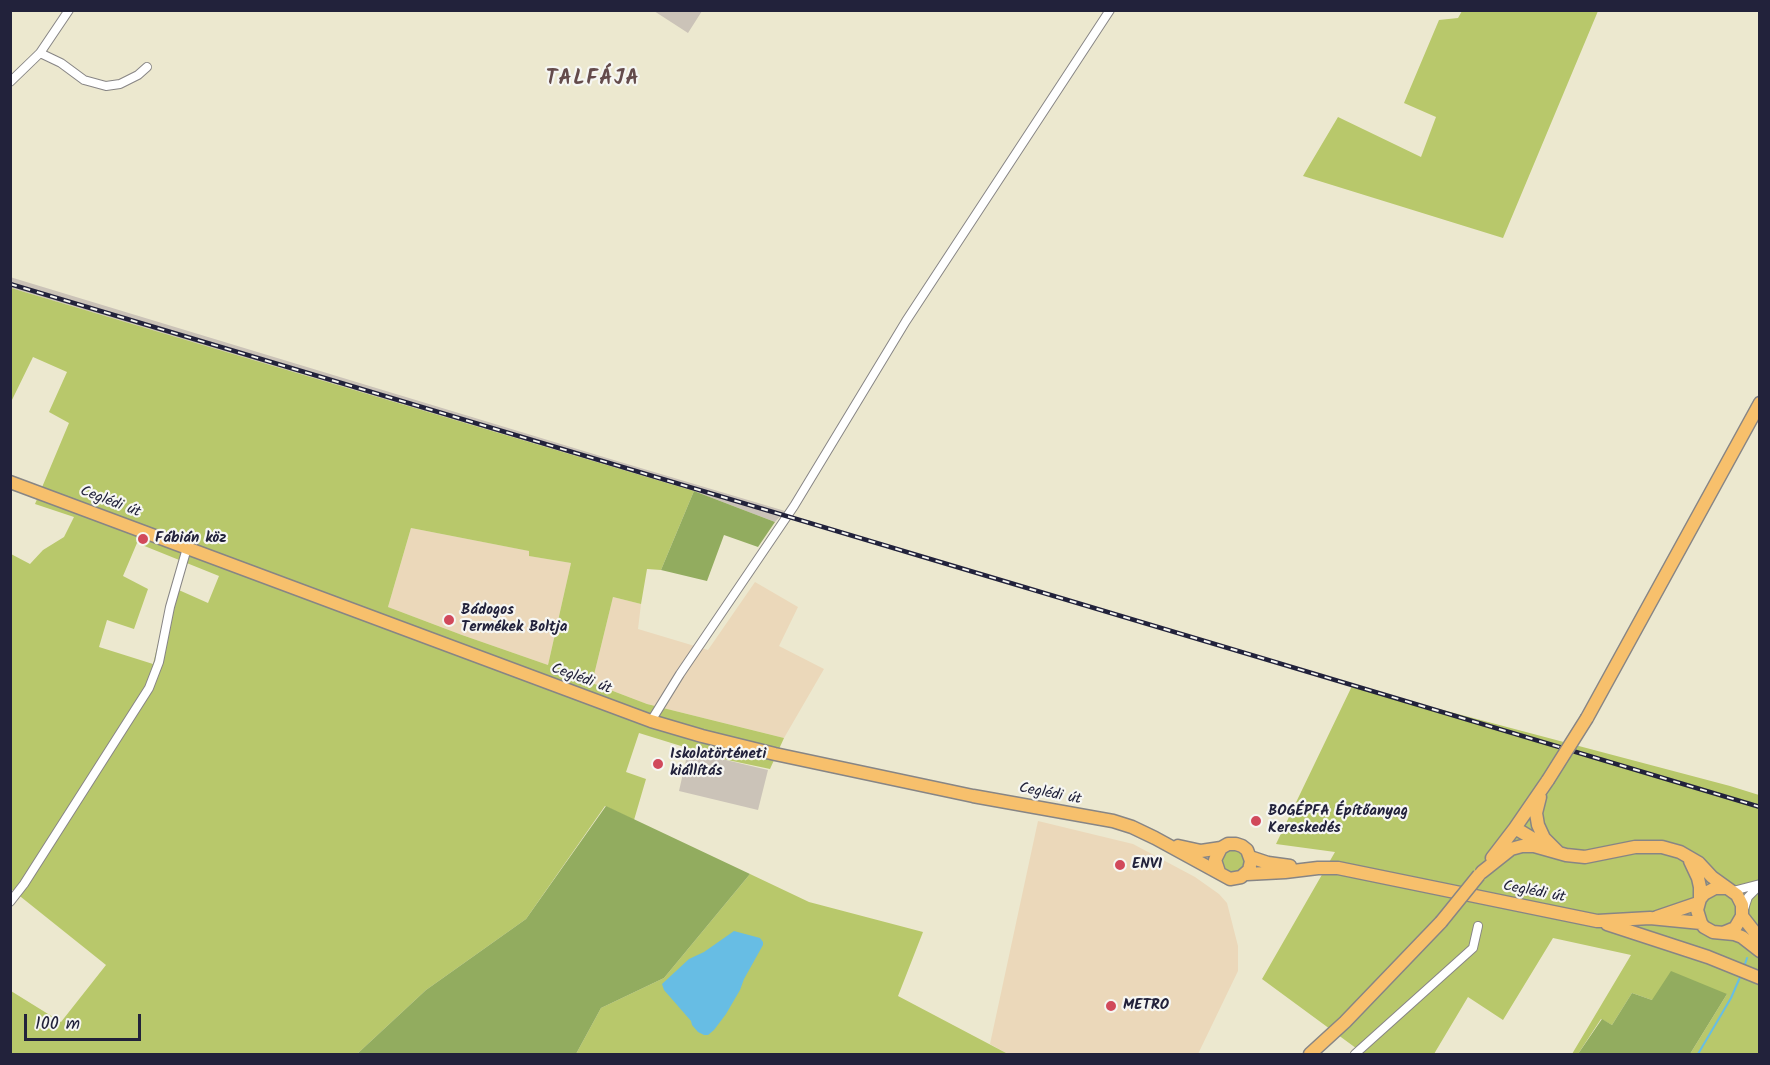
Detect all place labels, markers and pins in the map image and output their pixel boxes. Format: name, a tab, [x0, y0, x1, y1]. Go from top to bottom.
place label: Fábián köz	[155, 530, 227, 548]
marker: Fábián köz	[136, 532, 150, 546]
place label: Bádogos Termékek Boltja	[461, 602, 567, 637]
marker: Bádogos Termékek Boltja	[442, 613, 456, 627]
place label: Iskolatörténeti kiállítás	[670, 746, 766, 781]
marker: Iskolatörténeti kiállítás	[651, 757, 665, 771]
place label: BOGÉPFA Építőanyag Kereskedés	[1268, 803, 1408, 838]
marker: BOGÉPFA Építőanyag Kereskedés	[1249, 814, 1263, 828]
place label: ENVI	[1132, 856, 1162, 874]
marker: ENVI	[1113, 858, 1127, 872]
place label: METRO	[1123, 997, 1169, 1015]
marker: METRO	[1104, 999, 1118, 1013]

